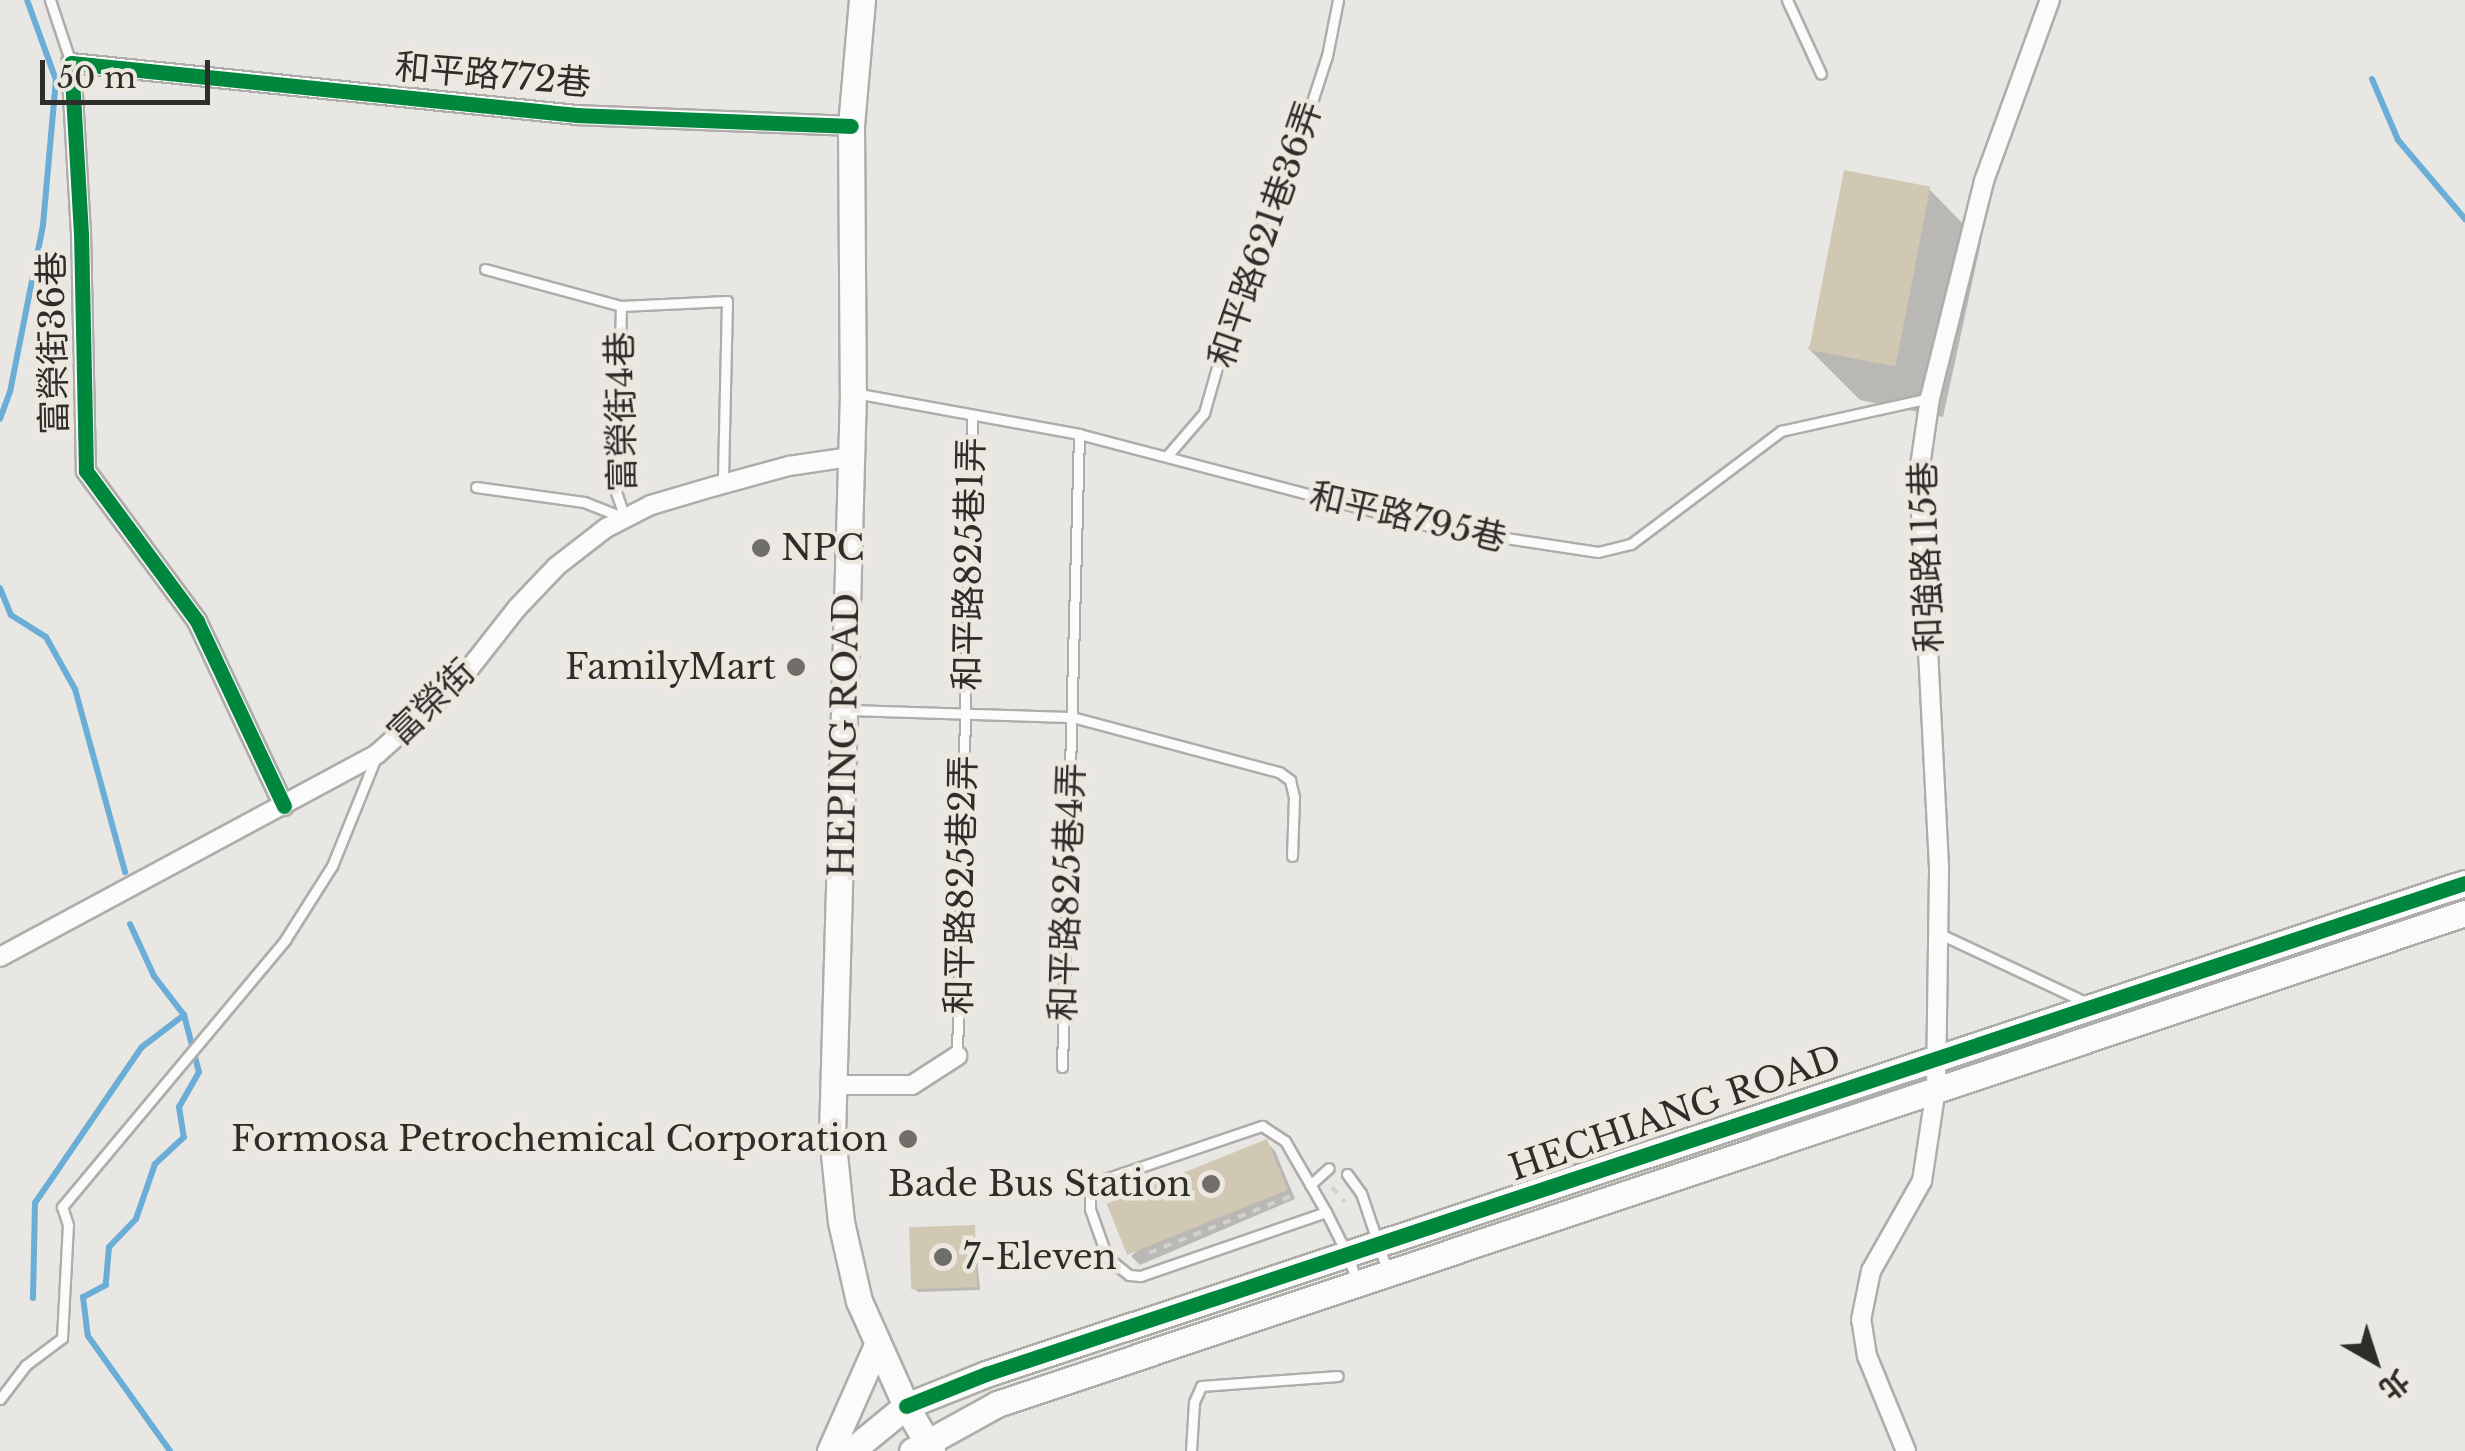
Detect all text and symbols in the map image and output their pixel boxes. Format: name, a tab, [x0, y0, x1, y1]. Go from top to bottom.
scale bar	[45, 40, 215, 102]
street label: 和平路772巷	[393, 46, 593, 104]
text: 50 m	[57, 59, 136, 96]
street label: 和平路621巷36弄	[1200, 95, 1330, 373]
street label: 富榮街36巷	[30, 251, 76, 435]
street label: 富榮街4巷	[599, 331, 643, 493]
street label: 和平路825巷1弄	[946, 437, 992, 691]
street label: 和強路115巷	[1902, 461, 1950, 653]
street label: 和平路795巷	[1306, 474, 1510, 560]
place label: NPC	[781, 527, 865, 569]
marker: NPC	[750, 537, 772, 559]
street label: HEPING ROAD	[821, 592, 867, 878]
place label: FamilyMart	[565, 646, 776, 688]
street label: 富榮街	[379, 650, 483, 754]
marker: FamilyMart	[785, 656, 807, 678]
street label: 和平路825巷2弄	[938, 755, 984, 1015]
street label: 和平路825巷4弄	[1042, 762, 1092, 1022]
street label: HECHIANG ROAD	[1503, 1036, 1847, 1190]
place label: Formosa Petrochemical Corporation	[231, 1118, 888, 1160]
marker: Formosa Petrochemical Corporation	[897, 1128, 919, 1150]
place label: Bade Bus Station	[888, 1163, 1191, 1205]
marker: Bade Bus Station	[1200, 1173, 1222, 1195]
place label: 7-Eleven	[963, 1236, 1117, 1278]
marker: 7-Eleven	[932, 1246, 954, 1268]
north arrow	[2325, 1311, 2425, 1411]
text: 北	[2372, 1362, 2416, 1407]

